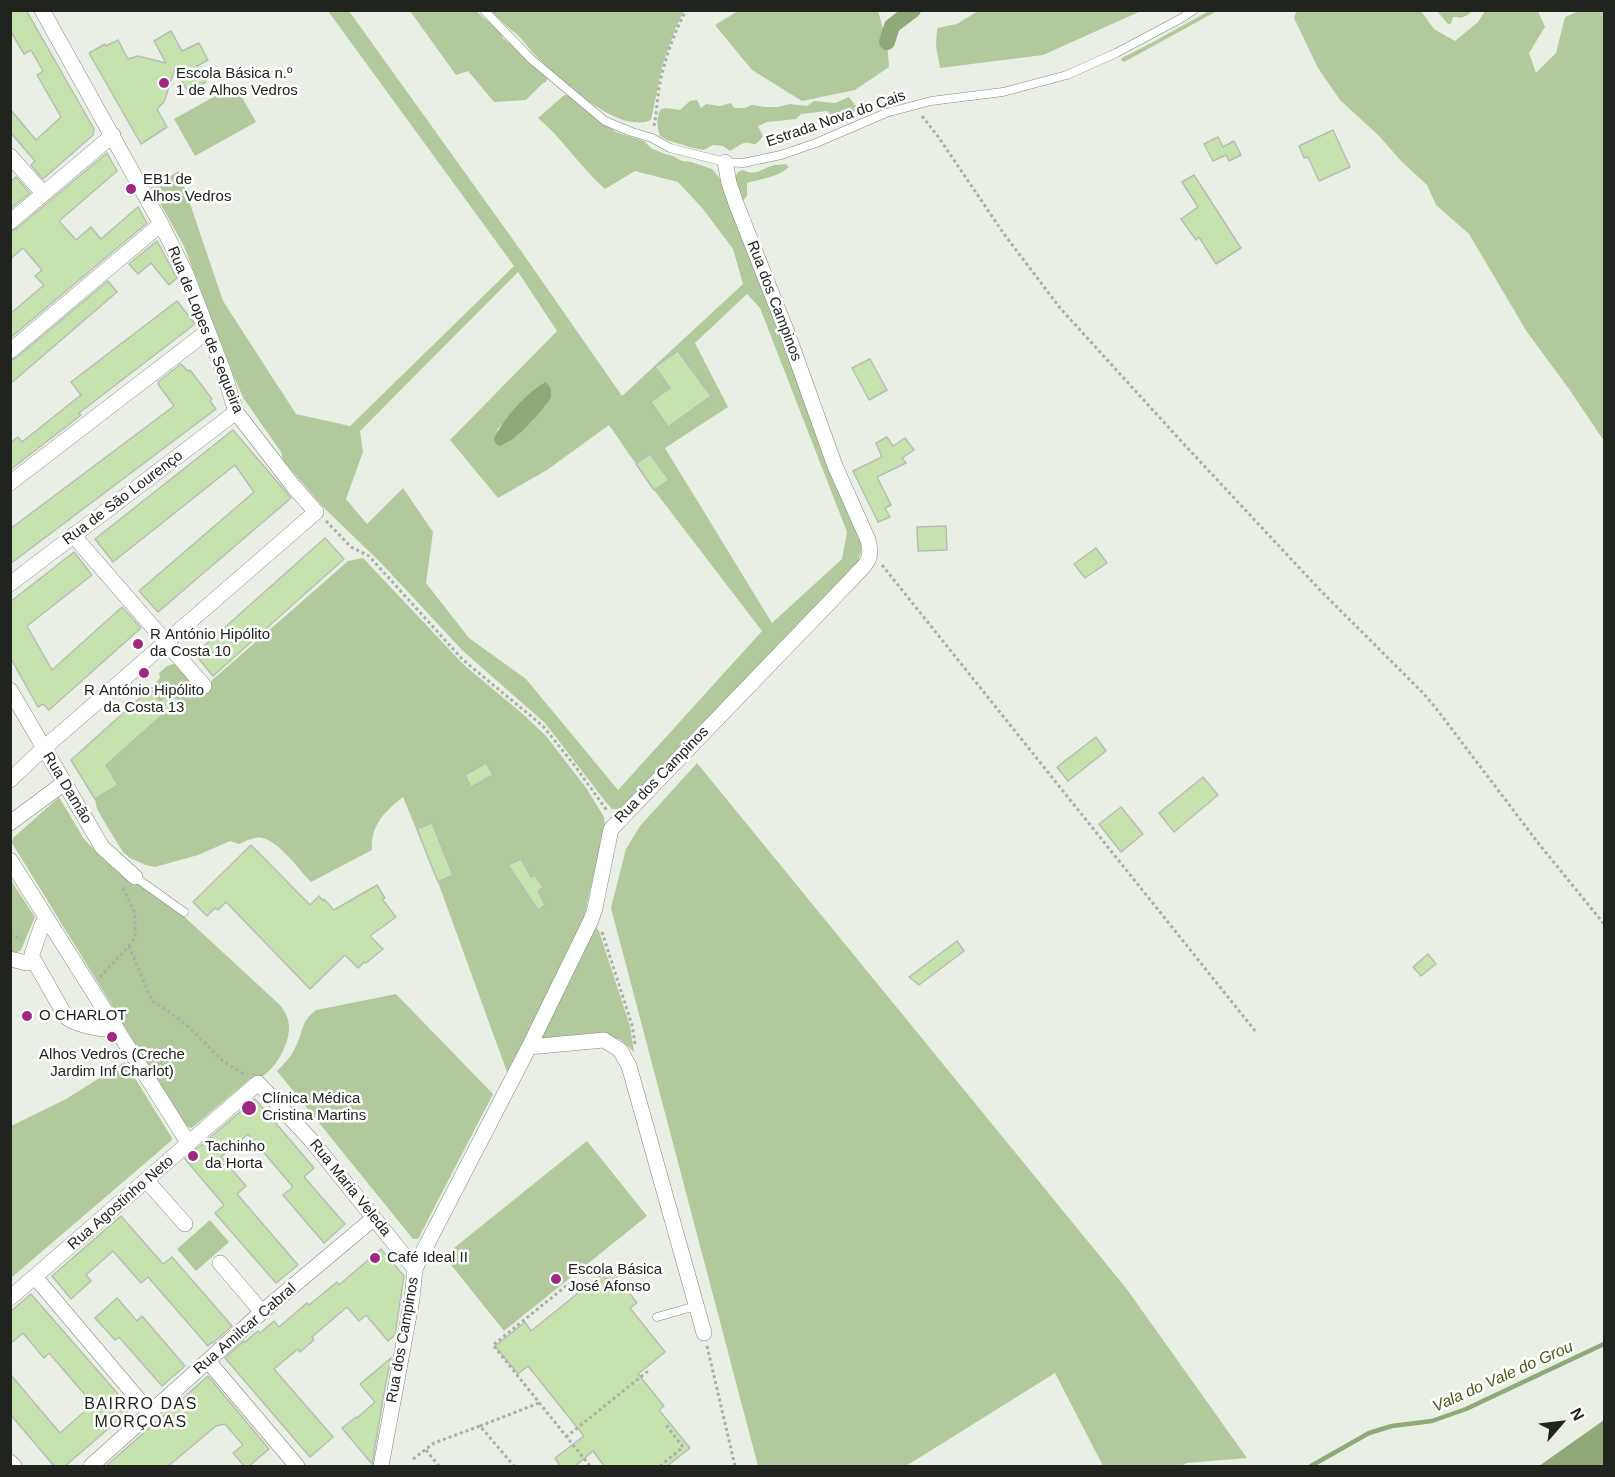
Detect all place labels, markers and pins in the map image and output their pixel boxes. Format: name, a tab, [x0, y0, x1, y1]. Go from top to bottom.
place label: Escola Básica n.º 1 de Alhos Vedros	[176, 65, 298, 100]
marker: Escola Básica n.º 1 de Alhos Vedros	[157, 76, 171, 90]
place label: EB1 de Alhos Vedros	[143, 171, 231, 206]
marker: EB1 de Alhos Vedros	[124, 182, 138, 196]
place label: R António Hipólito da Costa 10	[150, 626, 270, 661]
marker: R António Hipólito da Costa 10	[131, 637, 145, 651]
marker: R António Hipólito da Costa 13	[137, 666, 151, 680]
place label: R António Hipólito da Costa 13	[84, 682, 204, 717]
place label: O CHARLOT	[39, 1007, 127, 1025]
marker: O CHARLOT	[20, 1009, 34, 1023]
marker: Alhos Vedros (Creche Jardim Inf Charlot)	[105, 1030, 119, 1044]
place label: Alhos Vedros (Creche Jardim Inf Charlot)	[39, 1046, 185, 1081]
place label: Clínica Médica Cristina Martins	[262, 1090, 366, 1125]
marker: Clínica Médica Cristina Martins	[240, 1099, 258, 1117]
place label: Tachinho da Horta	[205, 1138, 265, 1173]
marker: Tachinho da Horta	[186, 1149, 200, 1163]
place label: Café Ideal II	[387, 1249, 468, 1267]
marker: Café Ideal II	[368, 1251, 382, 1265]
place label: Escola Básica José Afonso	[568, 1261, 662, 1296]
marker: Escola Básica José Afonso	[549, 1272, 563, 1286]

